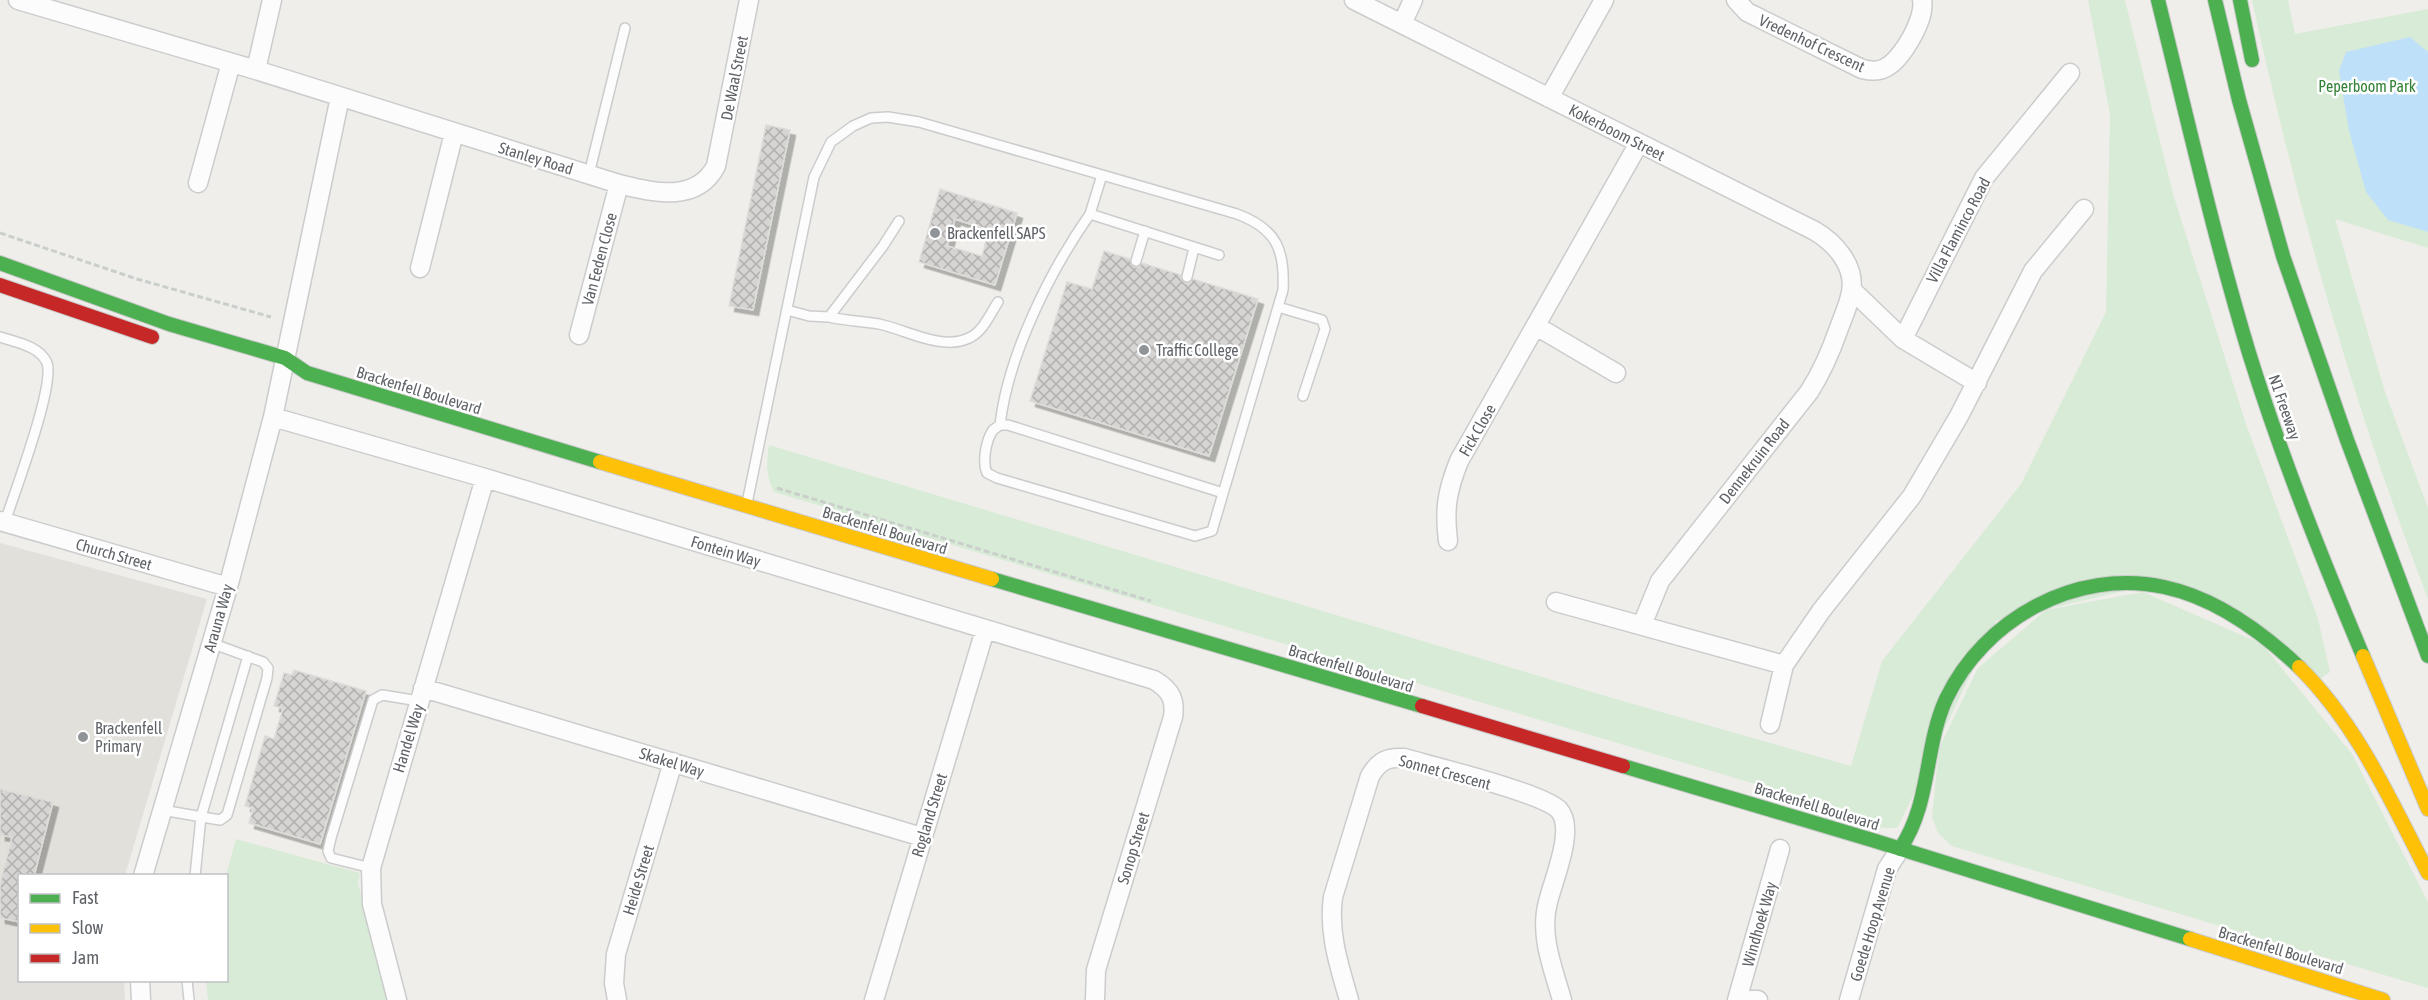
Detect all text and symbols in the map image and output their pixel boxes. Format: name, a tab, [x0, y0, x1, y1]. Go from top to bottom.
street label: Vredenhof Crescent	[1756, 11, 1868, 76]
street label: De Waal Street	[717, 34, 751, 122]
park label: Peperboom Park	[2318, 77, 2416, 96]
street label: Kokerboom Street	[1566, 100, 1668, 164]
street label: Stanley Road	[496, 138, 575, 179]
street label: Villa Flaminco Road	[1923, 174, 1993, 286]
street label: Van Eeden Close	[578, 211, 620, 307]
place label: Brackenfell SAPS	[947, 224, 1046, 242]
marker: Brackenfell SAPS	[928, 226, 942, 240]
place label: Traffic College	[1156, 341, 1239, 360]
marker: Traffic College	[1137, 343, 1151, 357]
street label: Brackenfell Boulevard	[354, 362, 484, 418]
street label: N1 Freeway	[2265, 372, 2305, 443]
street label: Fick Close	[1455, 401, 1499, 459]
street label: Dennekruin Road	[1715, 415, 1793, 507]
street label: Brackenfell Boulevard	[820, 502, 950, 558]
street label: Fontein Way	[689, 532, 763, 571]
street label: Church Street	[74, 535, 155, 574]
street label: Arauna Way	[200, 582, 237, 654]
street label: Brackenfell Boulevard	[1286, 640, 1416, 696]
street label: Handel Way	[389, 701, 428, 775]
place label: Brackenfell Primary	[95, 719, 163, 756]
marker: Brackenfell Primary	[76, 730, 90, 744]
street label: Skakel Way	[637, 744, 707, 781]
street label: Sonnet Crescent	[1397, 751, 1493, 793]
street label: Rogland Street	[908, 771, 951, 859]
street label: Brackenfell Boulevard	[1752, 778, 1882, 834]
street label: Sonop Street	[1114, 809, 1154, 887]
street label: Heide Street	[619, 842, 657, 917]
street label: Goede Hoop Avenue	[1846, 865, 1899, 984]
legend	[18, 874, 228, 982]
street label: Windhoek Way	[1738, 879, 1781, 969]
text: Fast	[72, 887, 99, 908]
text: Slow	[72, 917, 103, 938]
street label: Brackenfell Boulevard	[2216, 922, 2346, 978]
text: Jam	[72, 947, 99, 968]

